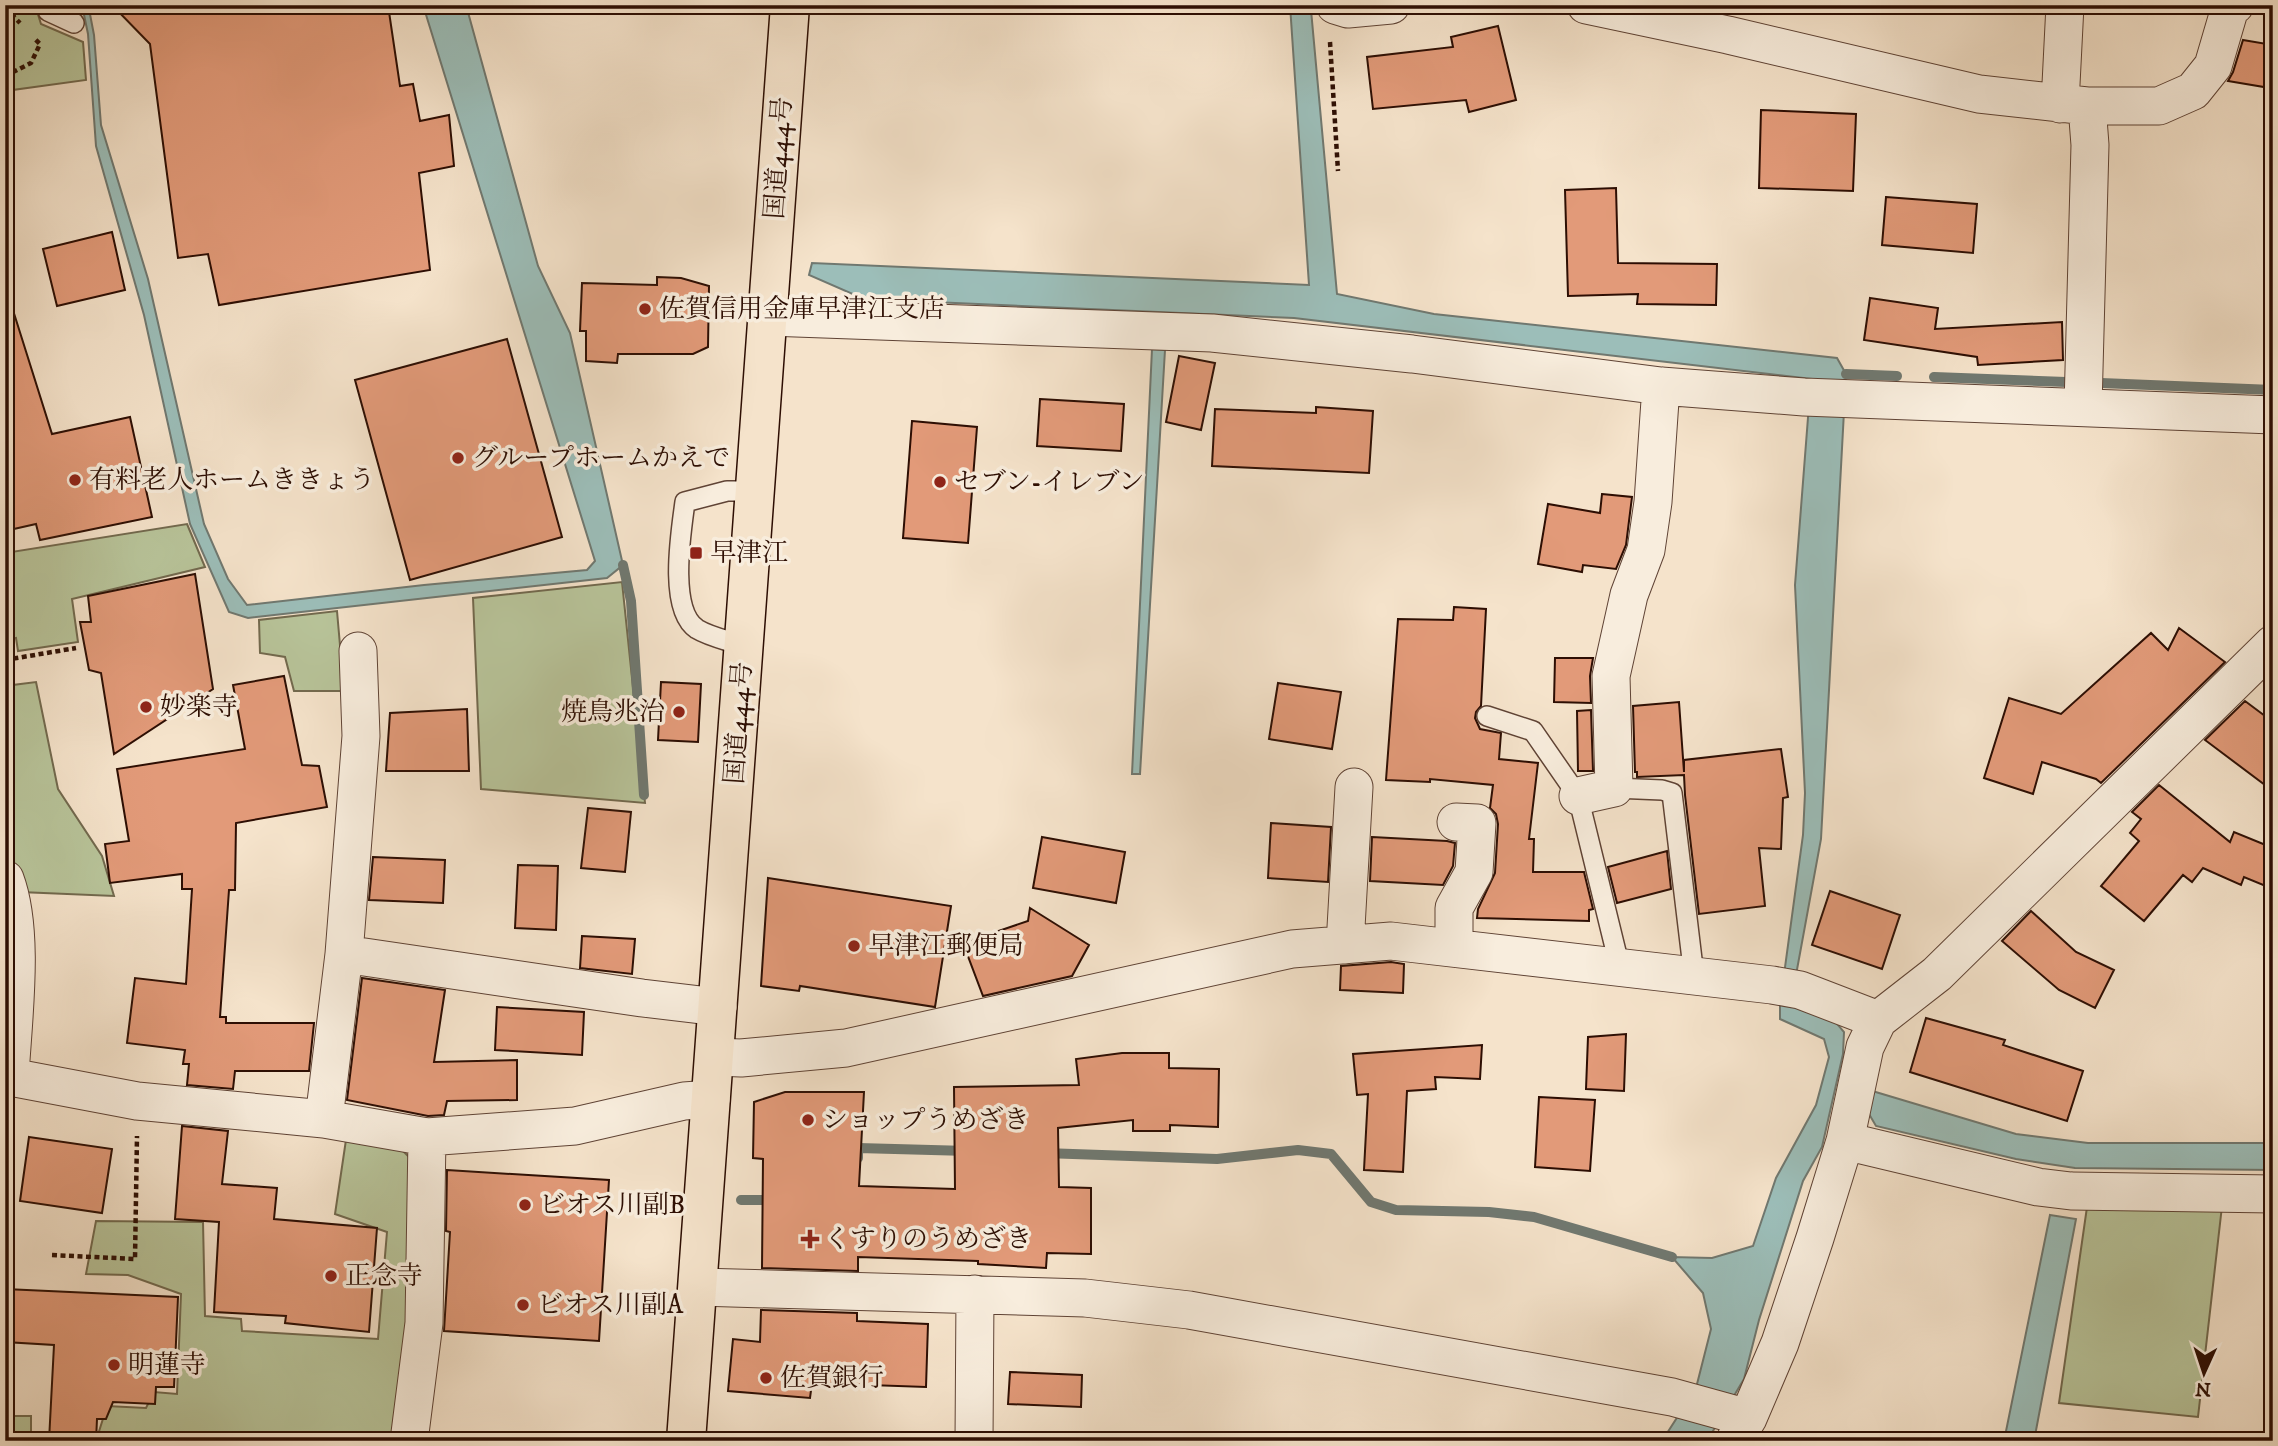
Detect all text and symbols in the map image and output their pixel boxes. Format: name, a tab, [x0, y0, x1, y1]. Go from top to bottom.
street label: 国道444号	[758, 96, 800, 220]
place label: 佐賀信用金庫早津江支店	[659, 293, 945, 326]
marker: 佐賀信用金庫早津江支店	[637, 301, 653, 317]
place label: グループホームかえで	[472, 442, 730, 475]
marker: グループホームかえで	[450, 450, 466, 466]
place label: 有料老人ホームききょう	[89, 464, 375, 497]
place label: セブン-イレブン	[954, 466, 1144, 499]
marker: 有料老人ホームききょう	[67, 472, 83, 488]
marker: セブン-イレブン	[932, 474, 948, 490]
place label: 早津江	[710, 537, 788, 570]
marker: 早津江	[688, 545, 704, 561]
street label: 国道444号	[718, 661, 760, 785]
place label: 妙楽寺	[160, 691, 238, 724]
place label: 焼鳥兆治	[561, 696, 665, 729]
marker: 妙楽寺	[138, 699, 154, 715]
marker: 焼鳥兆治	[671, 704, 687, 720]
place label: 早津江郵便局	[868, 930, 1024, 963]
marker: 早津江郵便局	[846, 938, 862, 954]
place label: ショップうめざき	[822, 1104, 1029, 1137]
marker: ショップうめざき	[800, 1112, 816, 1128]
place label: ビオス川副B	[539, 1189, 685, 1222]
marker: ビオス川副B	[517, 1197, 533, 1213]
place label: くすりのうめざき	[824, 1223, 1032, 1256]
marker: くすりのうめざき	[802, 1231, 818, 1247]
place label: 正念寺	[345, 1260, 423, 1293]
marker: 正念寺	[323, 1268, 339, 1284]
place label: ビオス川副A	[537, 1289, 684, 1322]
marker: ビオス川副A	[515, 1297, 531, 1313]
north arrow	[2170, 1338, 2240, 1408]
place label: 明蓮寺	[128, 1349, 206, 1382]
marker: 明蓮寺	[106, 1357, 122, 1373]
place label: 佐賀銀行	[780, 1362, 884, 1395]
marker: 佐賀銀行	[758, 1370, 774, 1386]
text: N	[2194, 1377, 2212, 1400]

